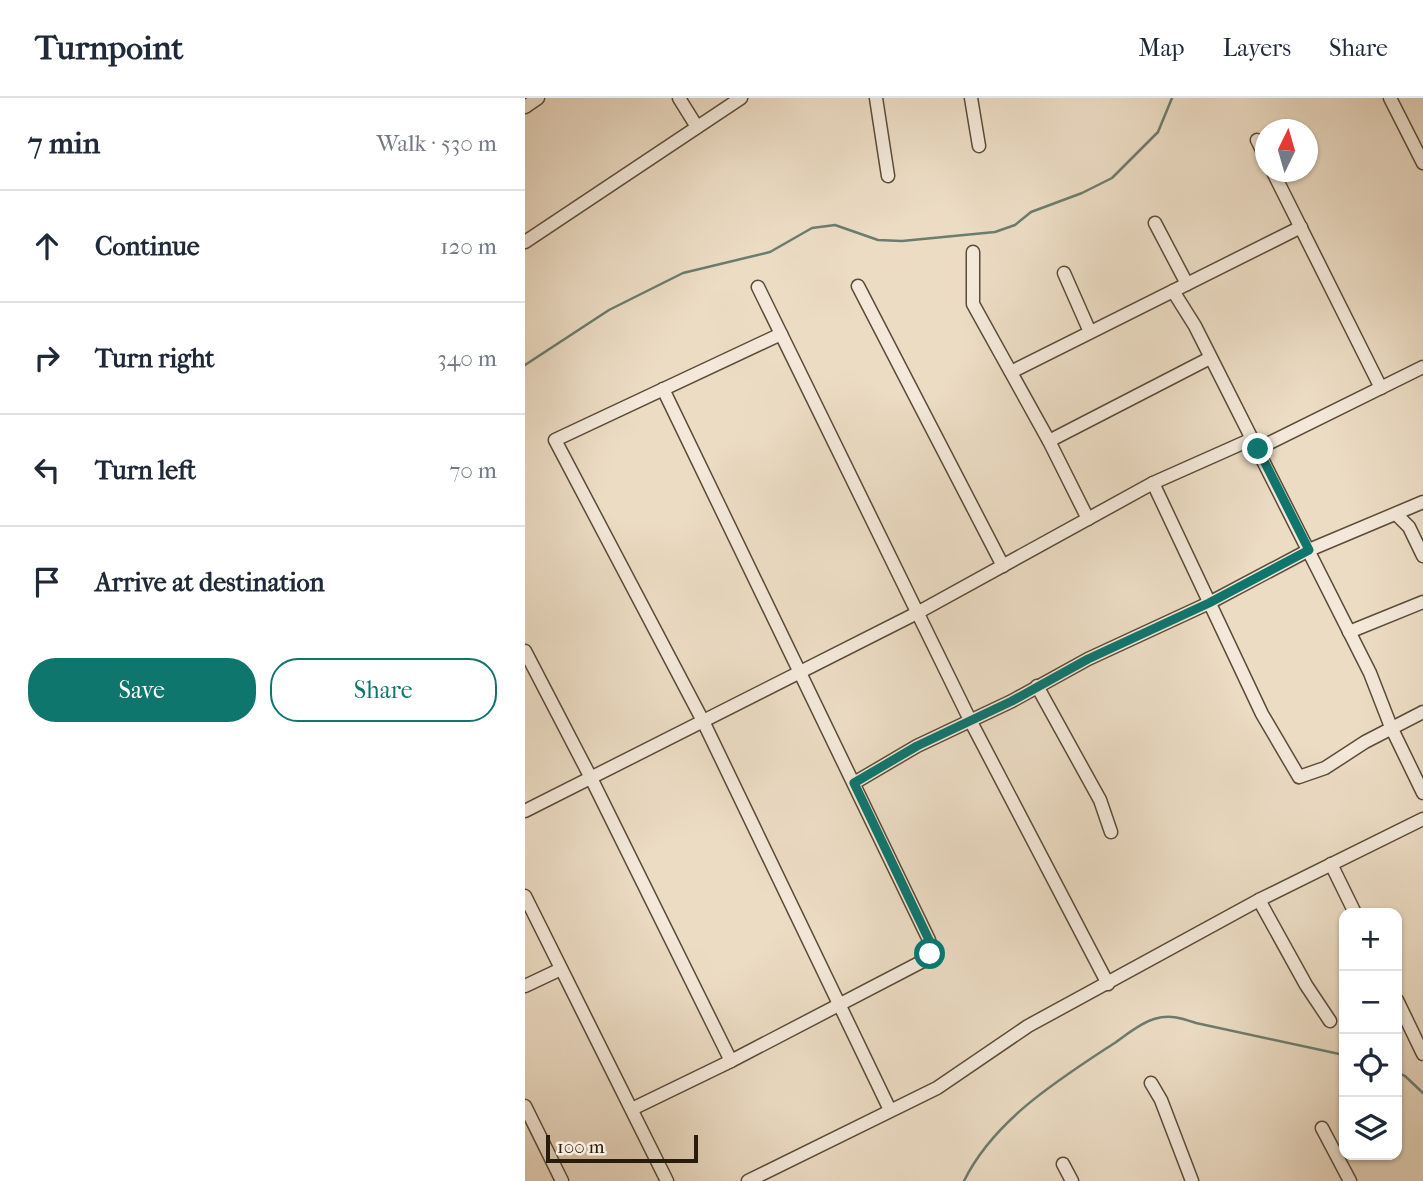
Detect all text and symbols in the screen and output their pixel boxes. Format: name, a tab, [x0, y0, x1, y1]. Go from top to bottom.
text: Turnpoint	[35, 29, 183, 68]
text: Map	[1139, 34, 1185, 62]
text: Layers	[1223, 34, 1291, 62]
text: Share	[1329, 34, 1388, 62]
north arrow	[1255, 119, 1318, 182]
text: 7 min	[28, 126, 100, 161]
text: Walk · 530 m	[377, 130, 497, 157]
icon: ahead	[28, 227, 66, 265]
text: Continue	[95, 231, 200, 262]
text: 120 m	[440, 233, 497, 260]
icon: right	[28, 339, 66, 377]
text: Turn right	[95, 343, 215, 374]
text: 340 m	[437, 345, 497, 372]
route end	[1242, 433, 1273, 464]
icon: left	[28, 451, 66, 489]
text: Turn left	[95, 455, 196, 486]
text: 70 m	[449, 457, 497, 484]
icon: arrive	[28, 563, 66, 601]
text: Arrive at destination	[95, 567, 325, 598]
button: Save	[28, 658, 256, 722]
button: Share	[270, 658, 497, 722]
map controls	[1339, 908, 1402, 1160]
button: +	[1339, 908, 1402, 971]
route start	[914, 938, 945, 969]
button: −	[1339, 971, 1402, 1034]
button: locate	[1339, 1034, 1402, 1097]
button: layers	[1339, 1097, 1402, 1160]
scale bar	[546, 1132, 698, 1164]
text: 100 m	[557, 1136, 605, 1158]

